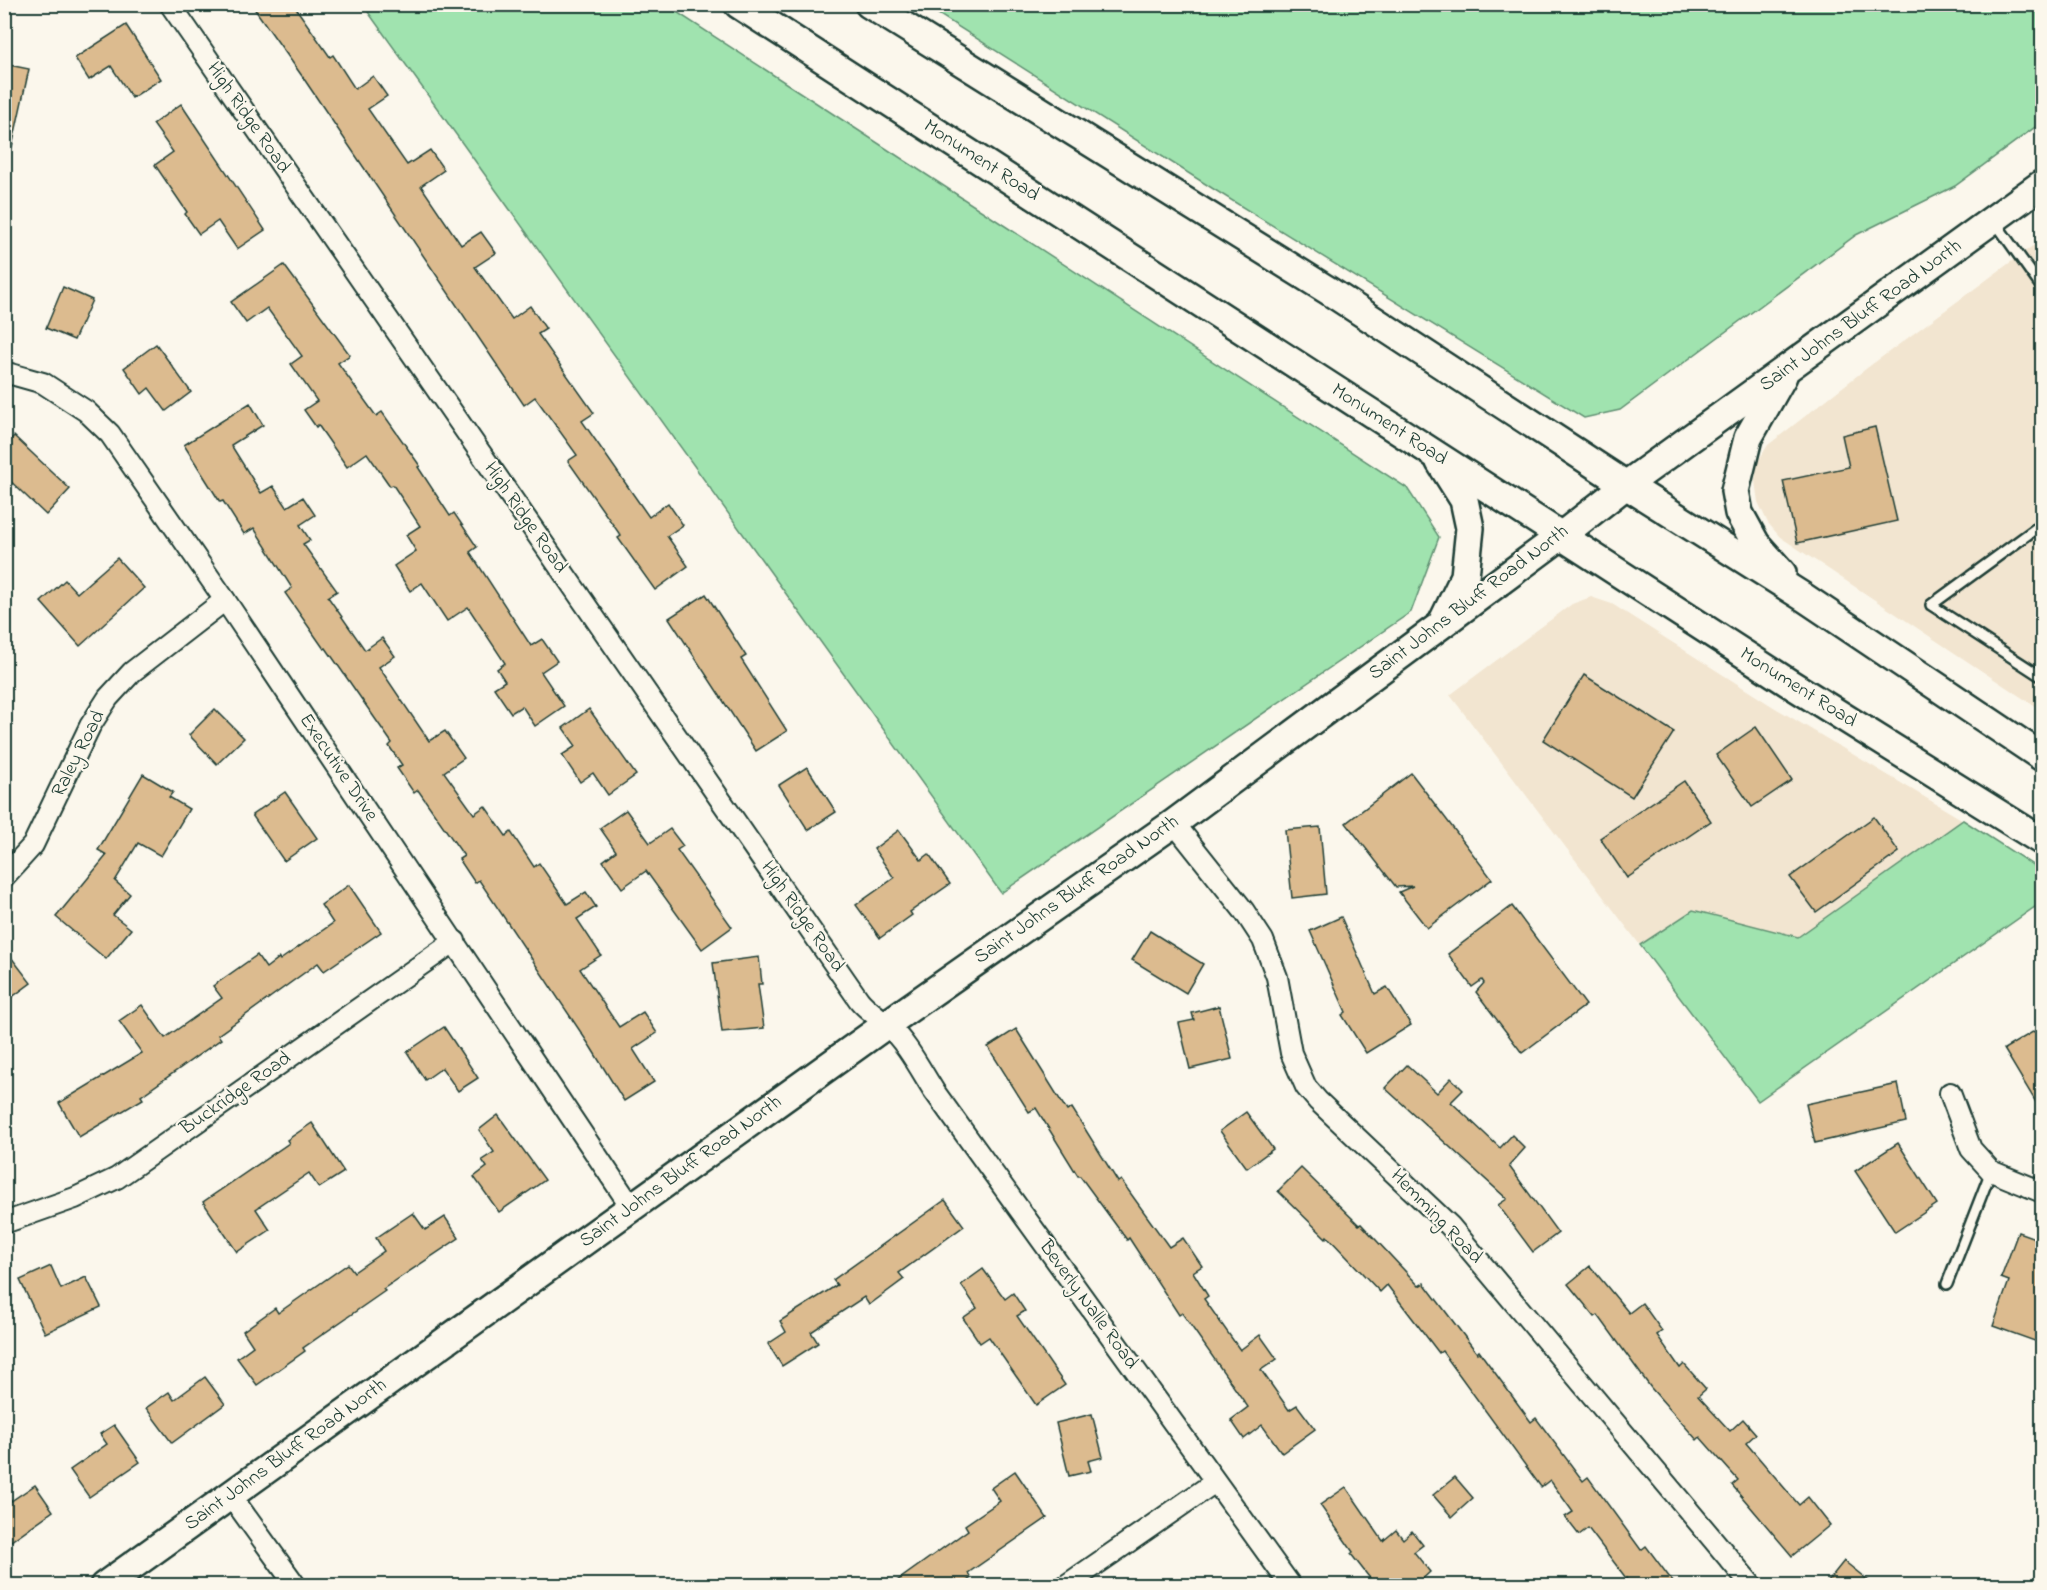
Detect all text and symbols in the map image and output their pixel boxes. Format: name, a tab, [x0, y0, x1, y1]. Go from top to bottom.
street label: High Ridge Road	[198, 56, 297, 180]
street label: Monument Road	[917, 113, 1045, 209]
street label: Saint Johns Bluff Road North	[1754, 233, 1968, 399]
street label: Monument Road	[1325, 377, 1453, 473]
street label: High Ridge Road	[475, 456, 574, 580]
street label: Saint Johns Bluff Road North	[1363, 518, 1575, 688]
street label: Monument Road	[1734, 640, 1862, 736]
street label: Raley Road	[45, 706, 113, 802]
street label: Executive Drive	[291, 708, 385, 828]
street label: Saint Johns Bluff Road North	[969, 808, 1185, 972]
street label: High Ridge Road	[752, 855, 851, 979]
street label: Buckridge Road	[174, 1045, 298, 1145]
street label: Saint Johns Bluff Road North	[574, 1089, 788, 1255]
street label: Hemming Road	[1382, 1163, 1489, 1272]
street label: Beverly Nalle Road	[1030, 1233, 1145, 1376]
street label: Saint Johns Bluff Road North	[179, 1372, 393, 1538]

